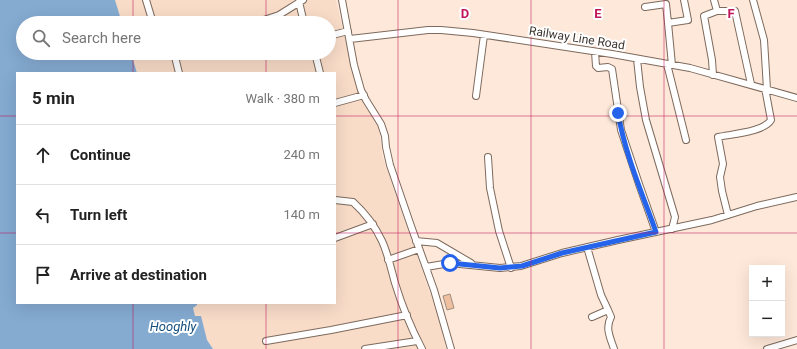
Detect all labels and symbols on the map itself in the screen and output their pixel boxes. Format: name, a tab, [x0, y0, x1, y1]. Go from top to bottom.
text: D	[461, 6, 469, 21]
text: E	[594, 6, 602, 21]
text: F	[727, 6, 735, 21]
street label: Railway Line Road	[528, 24, 626, 52]
route end	[609, 104, 627, 122]
route start	[441, 254, 459, 272]
water label: Hooghly	[150, 319, 197, 334]

